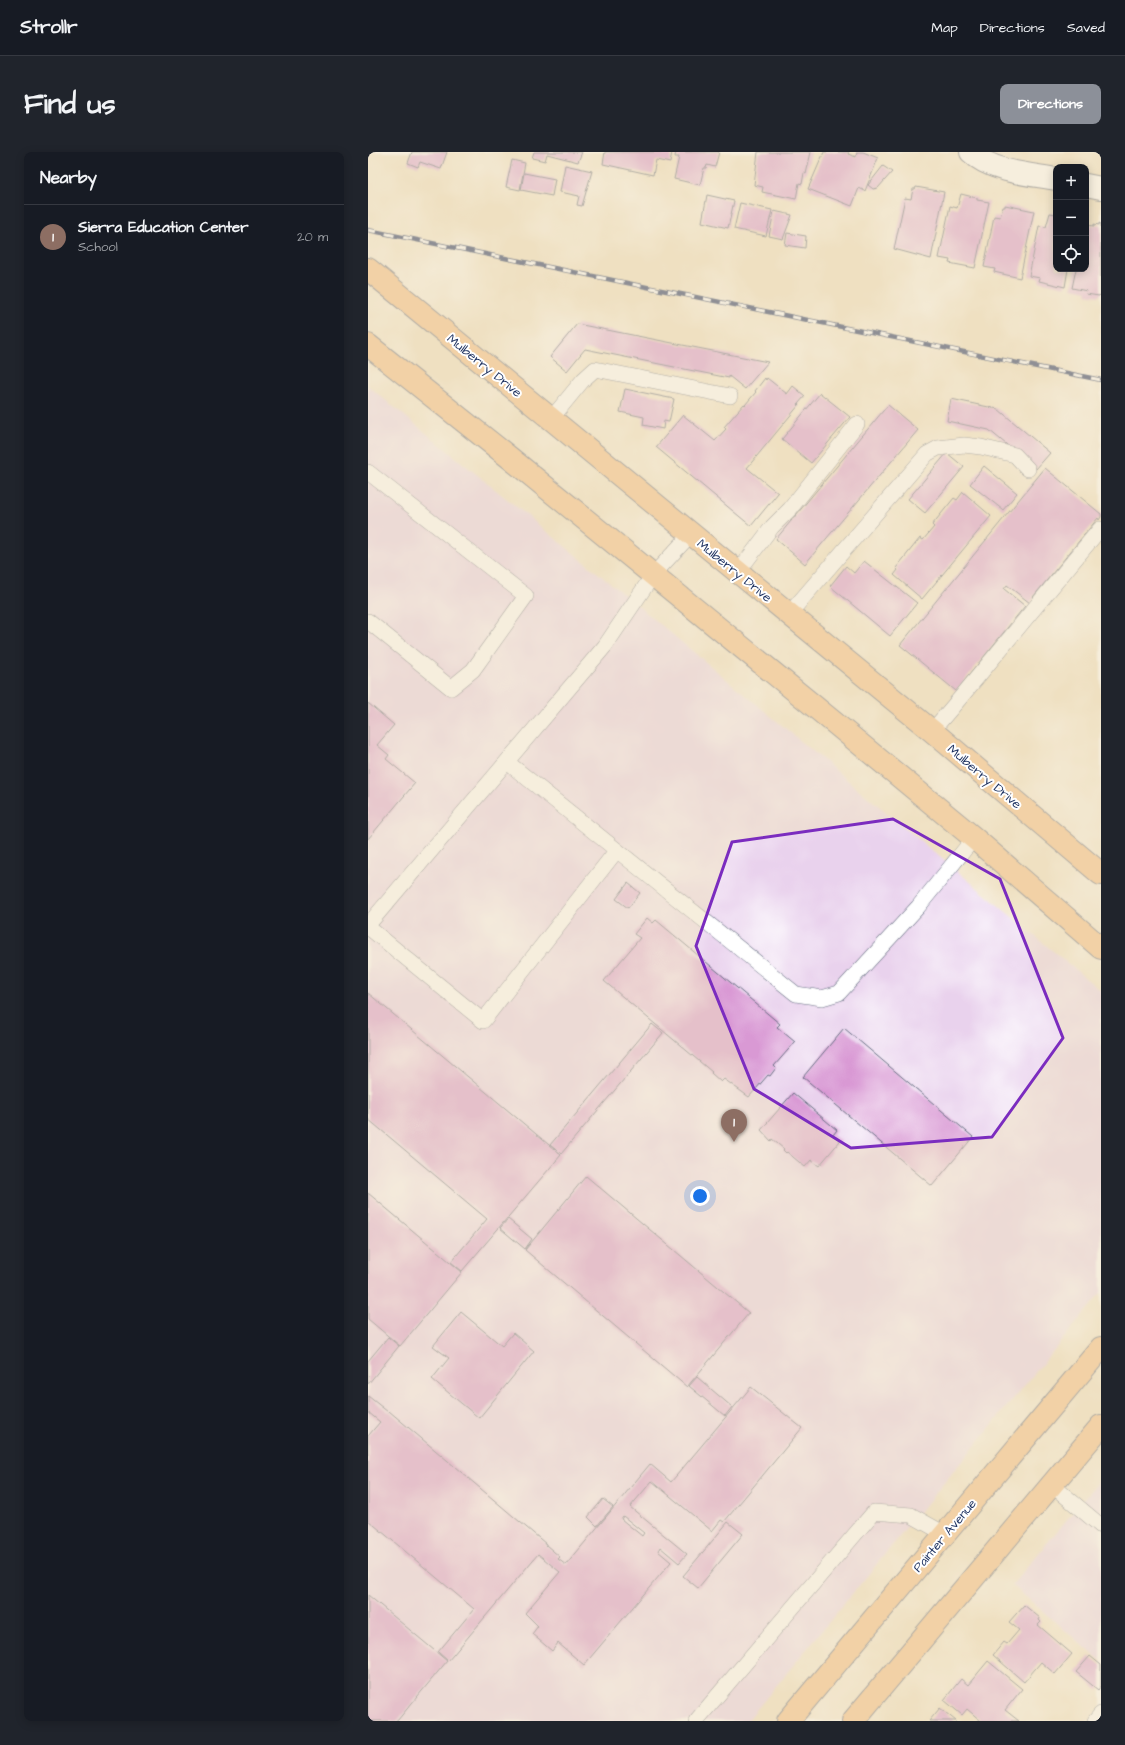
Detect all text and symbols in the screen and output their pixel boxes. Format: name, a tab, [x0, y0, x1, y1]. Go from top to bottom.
text: Strollr	[20, 14, 78, 41]
text: Map	[931, 18, 958, 38]
text: Directions	[980, 18, 1045, 38]
text: Saved	[1067, 18, 1105, 38]
button: Directions	[1000, 84, 1101, 124]
text: Find us	[24, 85, 115, 124]
map controls	[1053, 164, 1089, 272]
button: +	[1053, 164, 1089, 200]
text: Nearby	[40, 166, 97, 190]
button: −	[1053, 200, 1089, 236]
text: Sierra Education Center	[78, 217, 249, 238]
text: 1	[52, 228, 54, 246]
text: 20 m	[297, 228, 328, 246]
button: locate	[1053, 236, 1089, 272]
text: School	[78, 238, 118, 256]
street label: Mulberry Drive	[442, 330, 526, 402]
street label: Mulberry Drive	[692, 535, 776, 607]
street label: Mulberry Drive	[943, 740, 1025, 814]
pin: 1	[721, 1109, 747, 1142]
your location	[690, 1186, 710, 1206]
street label: Painter Avenue	[909, 1495, 981, 1576]

